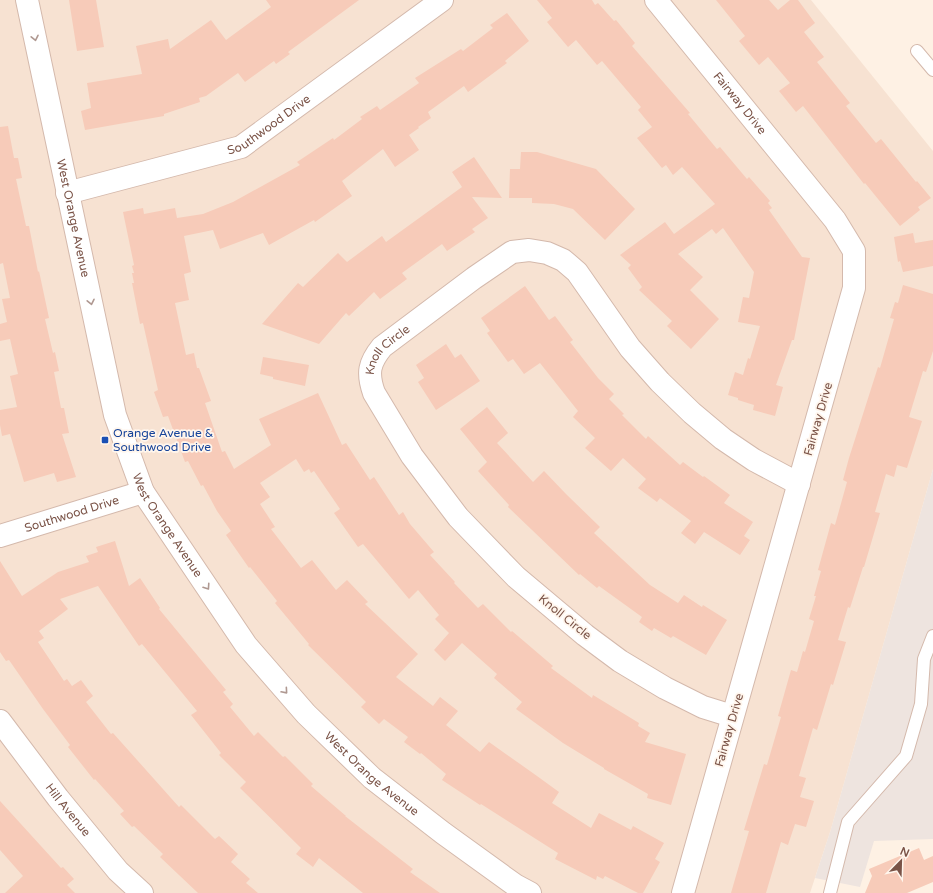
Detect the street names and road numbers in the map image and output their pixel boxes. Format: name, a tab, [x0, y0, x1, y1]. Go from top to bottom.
street label: Fairway Drive	[711, 69, 769, 137]
street label: Southwood Drive	[226, 92, 313, 157]
street label: West Orange Avenue	[54, 158, 93, 279]
street label: Knoll Circle	[363, 322, 413, 376]
street label: Fairway Drive	[801, 380, 835, 457]
street label: West Orange Avenue	[130, 471, 205, 580]
street label: Southwood Drive	[23, 493, 121, 535]
street label: Knoll Circle	[536, 592, 594, 643]
street label: Fairway Drive	[712, 691, 746, 768]
street label: West Orange Avenue	[322, 729, 422, 819]
street label: Hill Avenue	[43, 781, 94, 839]

